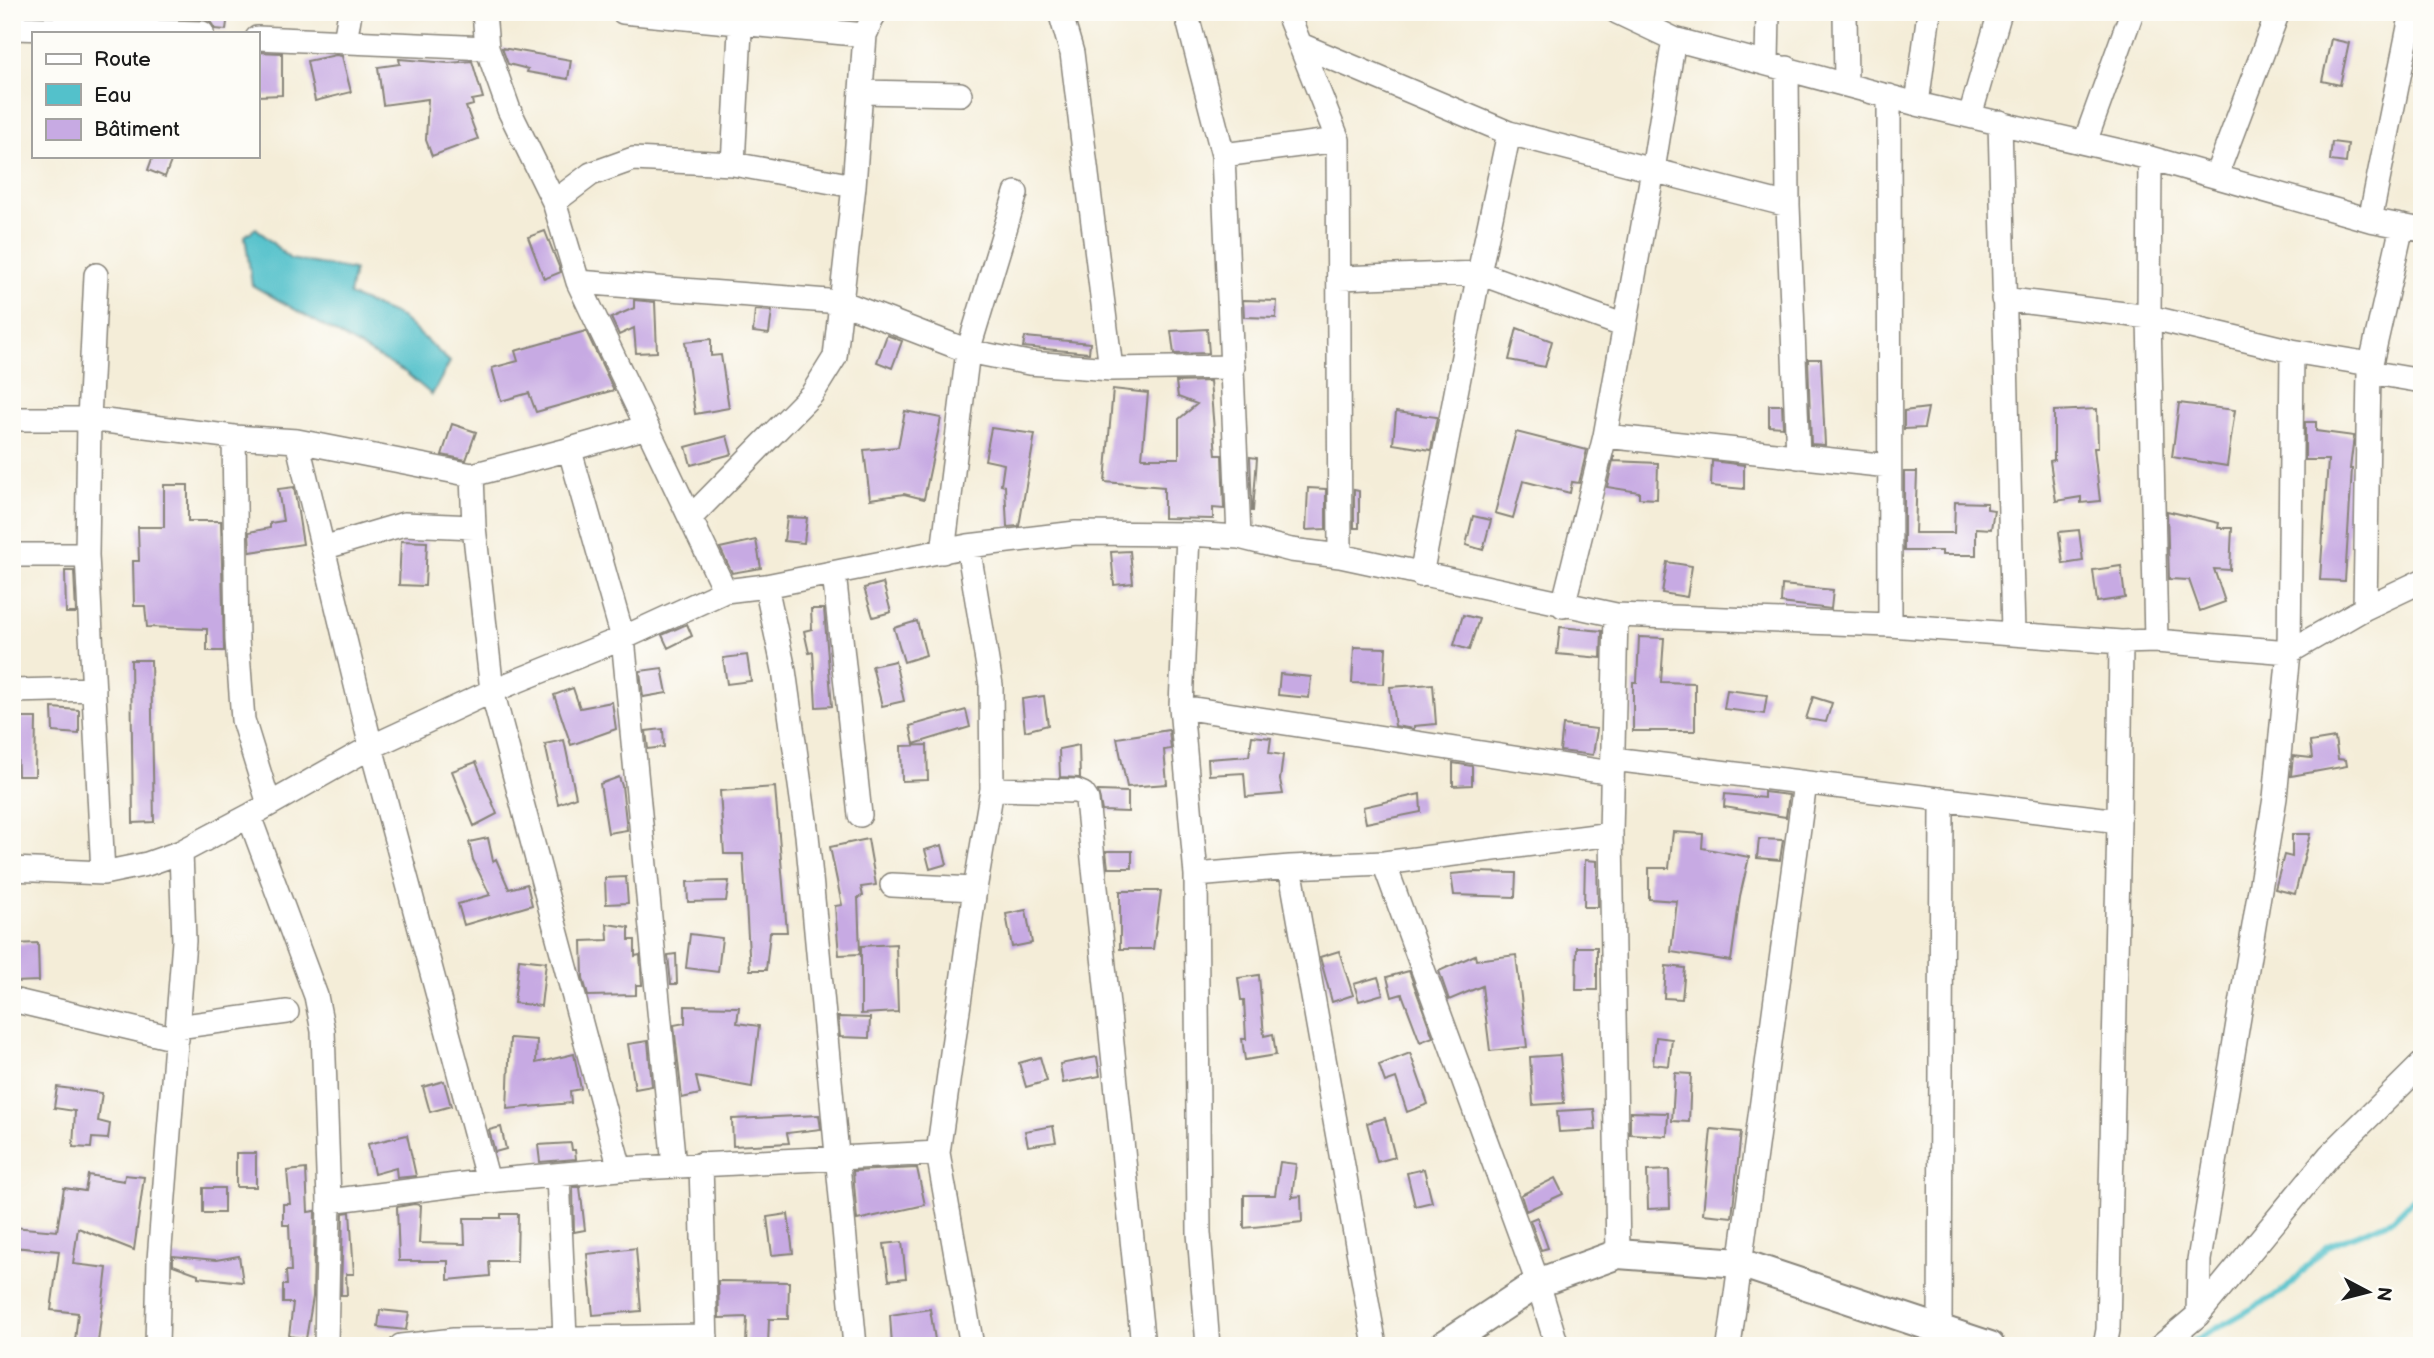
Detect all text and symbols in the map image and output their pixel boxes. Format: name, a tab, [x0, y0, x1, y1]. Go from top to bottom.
legend	[32, 32, 259, 158]
text: Route	[94, 47, 151, 72]
text: Eau	[94, 83, 131, 108]
text: Bâtiment	[94, 117, 180, 142]
north arrow	[2332, 1256, 2402, 1326]
text: N	[2371, 1285, 2396, 1302]

